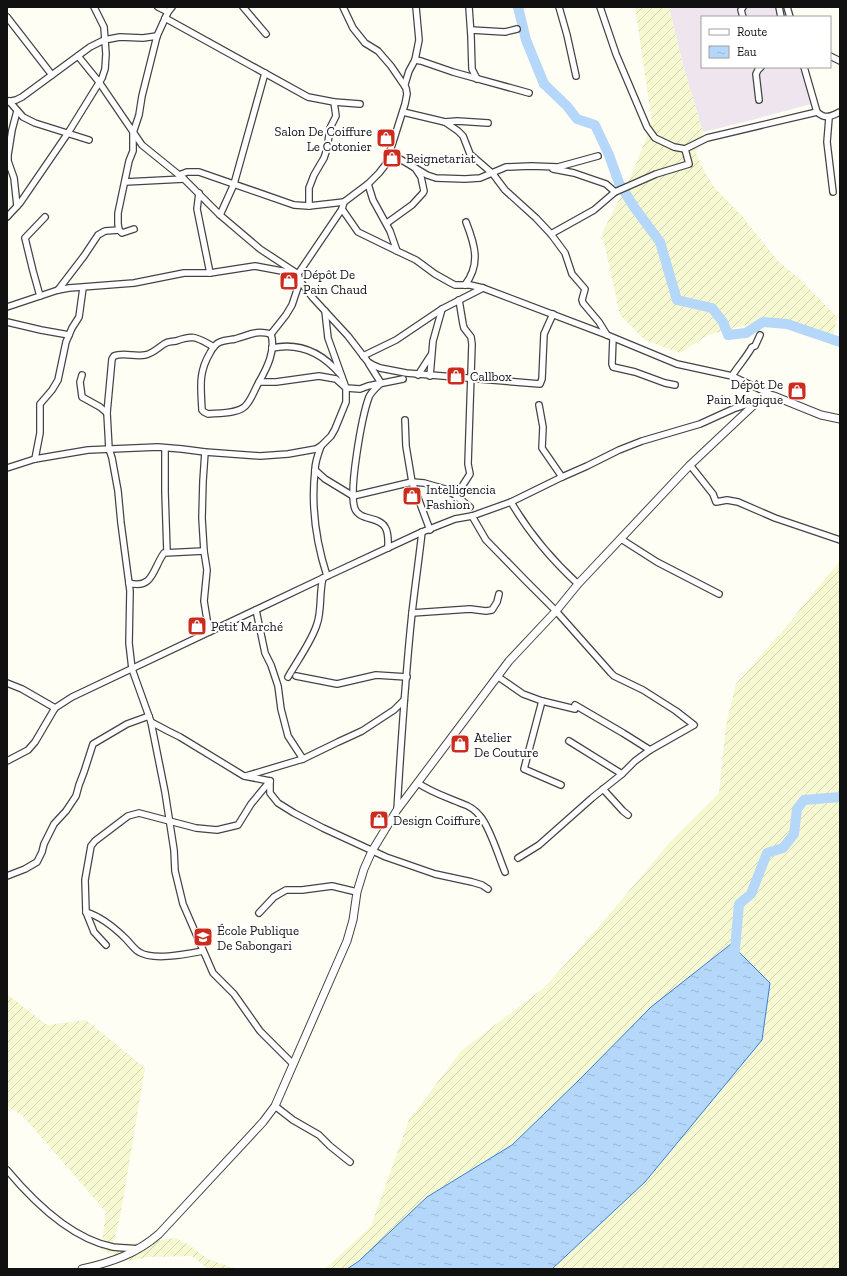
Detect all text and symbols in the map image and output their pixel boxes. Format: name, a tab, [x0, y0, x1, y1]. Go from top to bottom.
legend	[701, 16, 831, 68]
text: Route	[737, 25, 768, 39]
text: Eau	[737, 45, 757, 59]
place label: Salon De Coiffure Le Cotonier	[274, 124, 372, 154]
shop icon: Salon De Coiffure Le Cotonier	[375, 127, 397, 149]
shop icon: Beignetariat	[381, 147, 403, 169]
place label: Beignetariat	[406, 151, 476, 166]
place label: Dépôt De Pain Chaud	[303, 267, 367, 297]
shop icon: Dépôt De Pain Chaud	[278, 270, 300, 292]
shop icon: Callbox	[445, 365, 467, 387]
place label: Callbox	[470, 369, 512, 384]
place label: Dépôt De Pain Magique	[707, 377, 783, 407]
shop icon: Dépôt De Pain Magique	[786, 380, 808, 402]
place label: Intelligencia Fashion	[426, 482, 496, 512]
shop icon: Intelligencia Fashion	[401, 485, 423, 507]
shop icon: Petit Marché	[186, 615, 208, 637]
place label: Petit Marché	[211, 619, 283, 634]
place label: Atelier De Couture	[474, 730, 538, 760]
shop icon: Atelier De Couture	[449, 733, 471, 755]
shop icon: Design Coiffure	[368, 809, 390, 831]
place label: Design Coiffure	[393, 813, 481, 828]
place label: École Publique De Sabongari	[217, 923, 299, 953]
school or university icon: École Publique De Sabongari	[192, 926, 214, 948]

